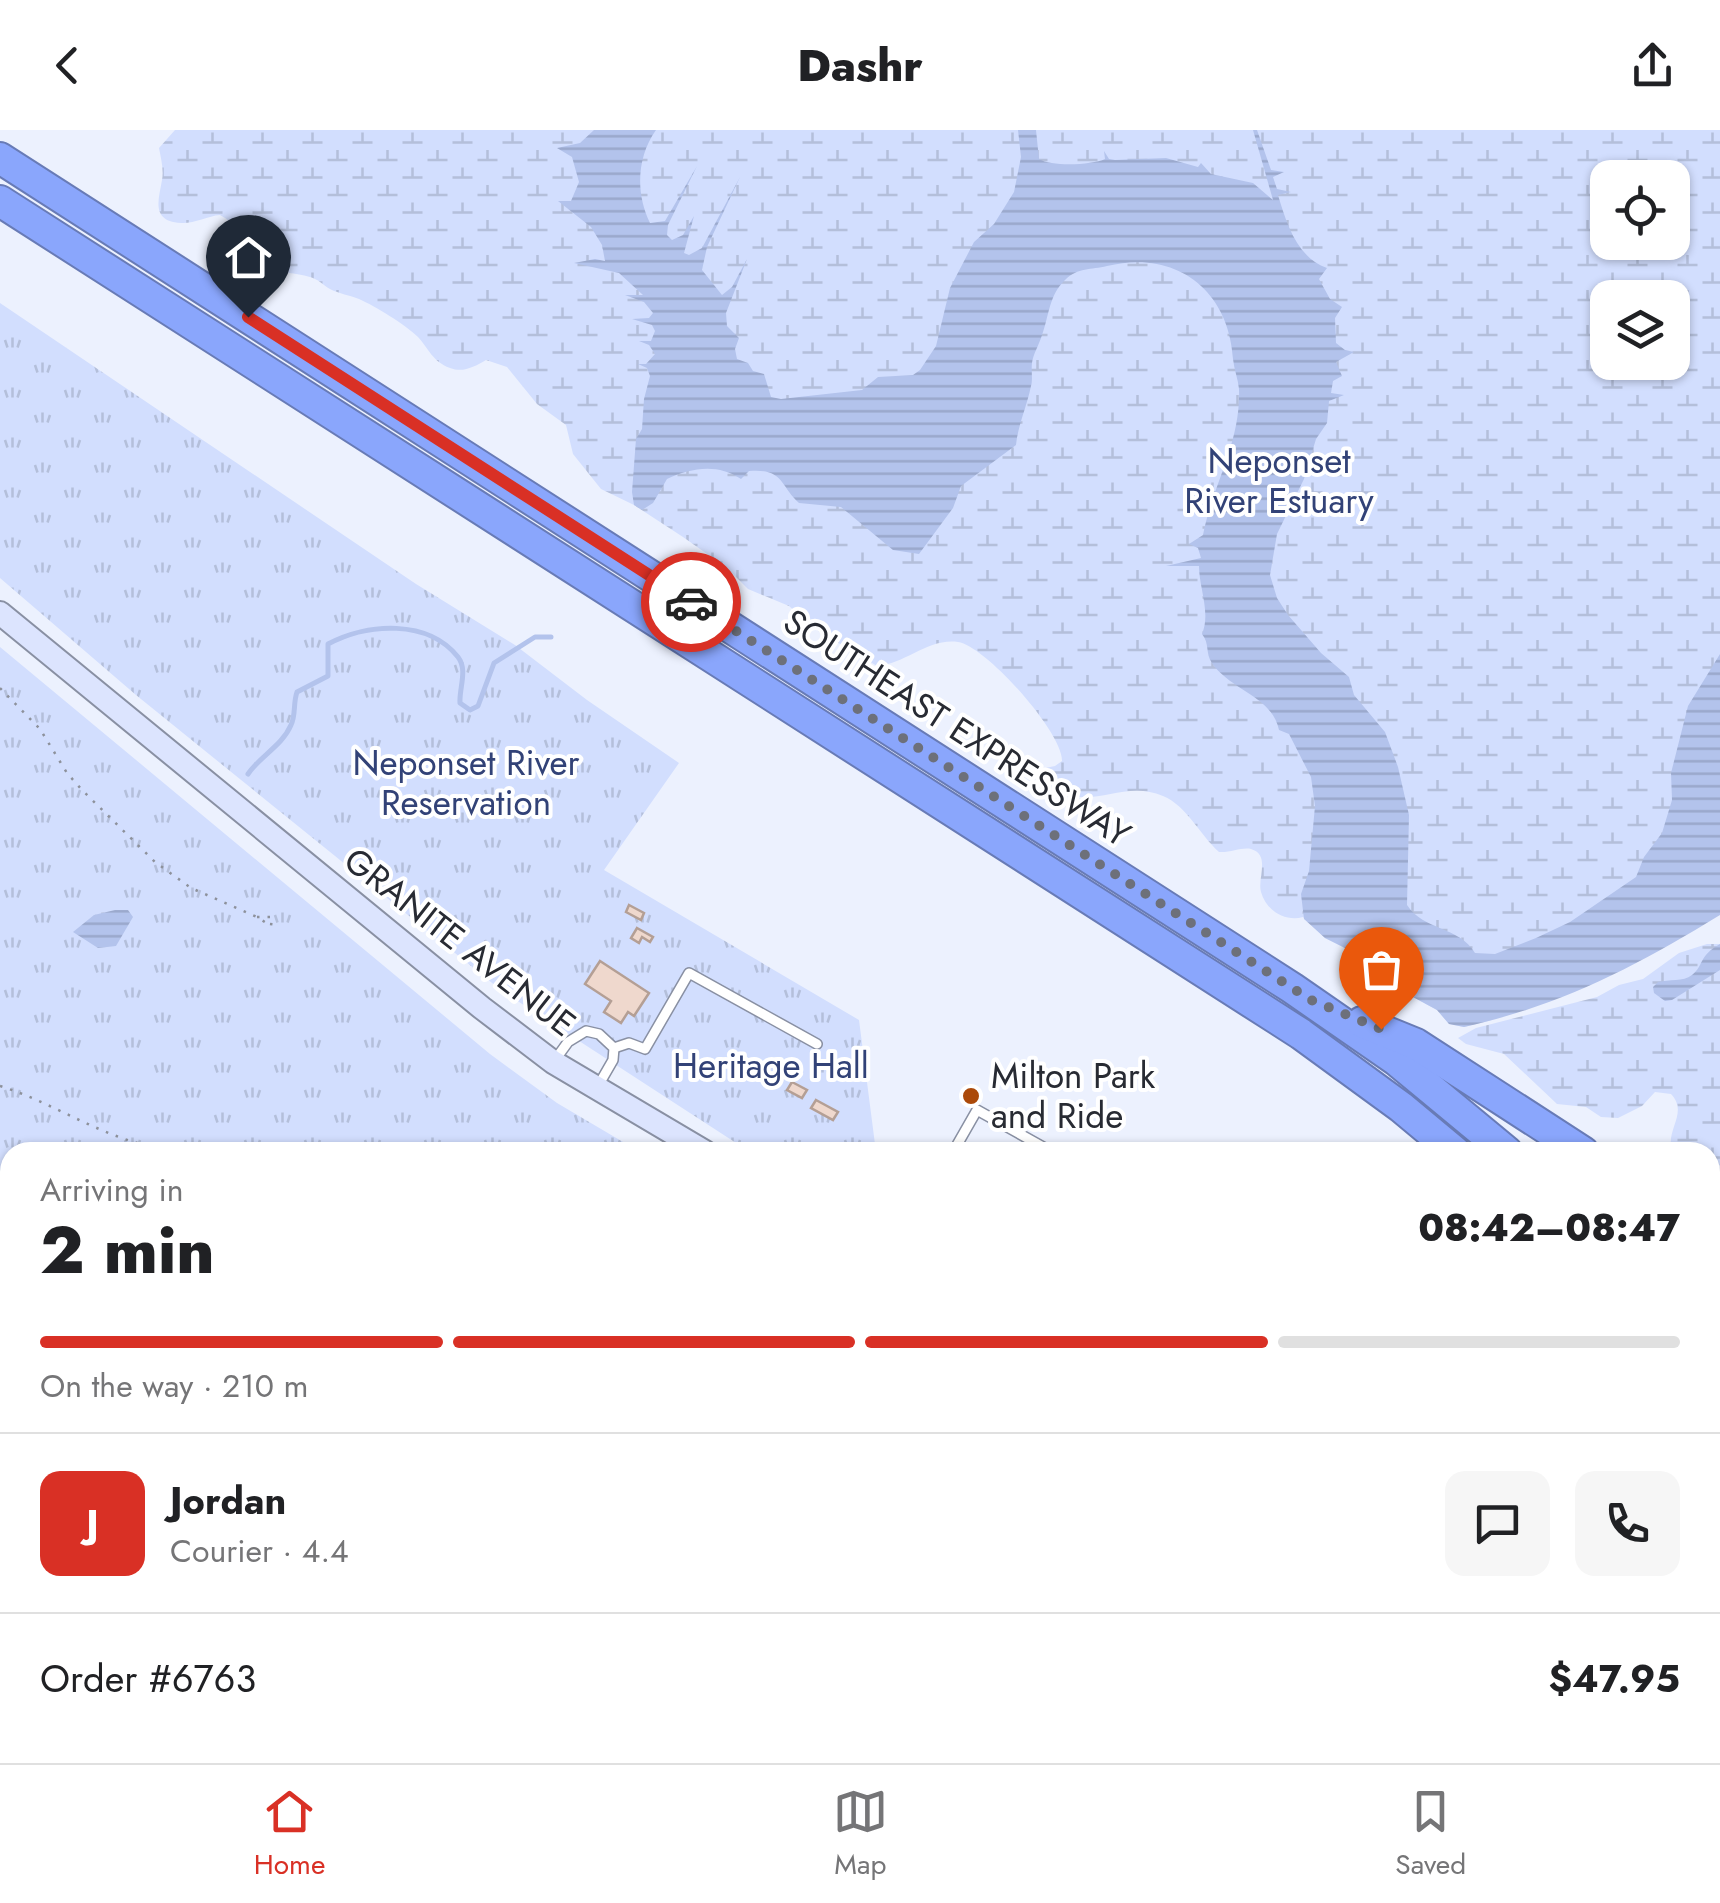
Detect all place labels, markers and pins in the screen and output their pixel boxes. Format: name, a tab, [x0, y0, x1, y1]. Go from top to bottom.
pin	[206, 215, 291, 318]
pin	[1339, 927, 1424, 1030]
place label: Milton Park and Ride	[991, 1051, 1156, 1141]
marker: Milton Park and Ride	[960, 1085, 982, 1107]

